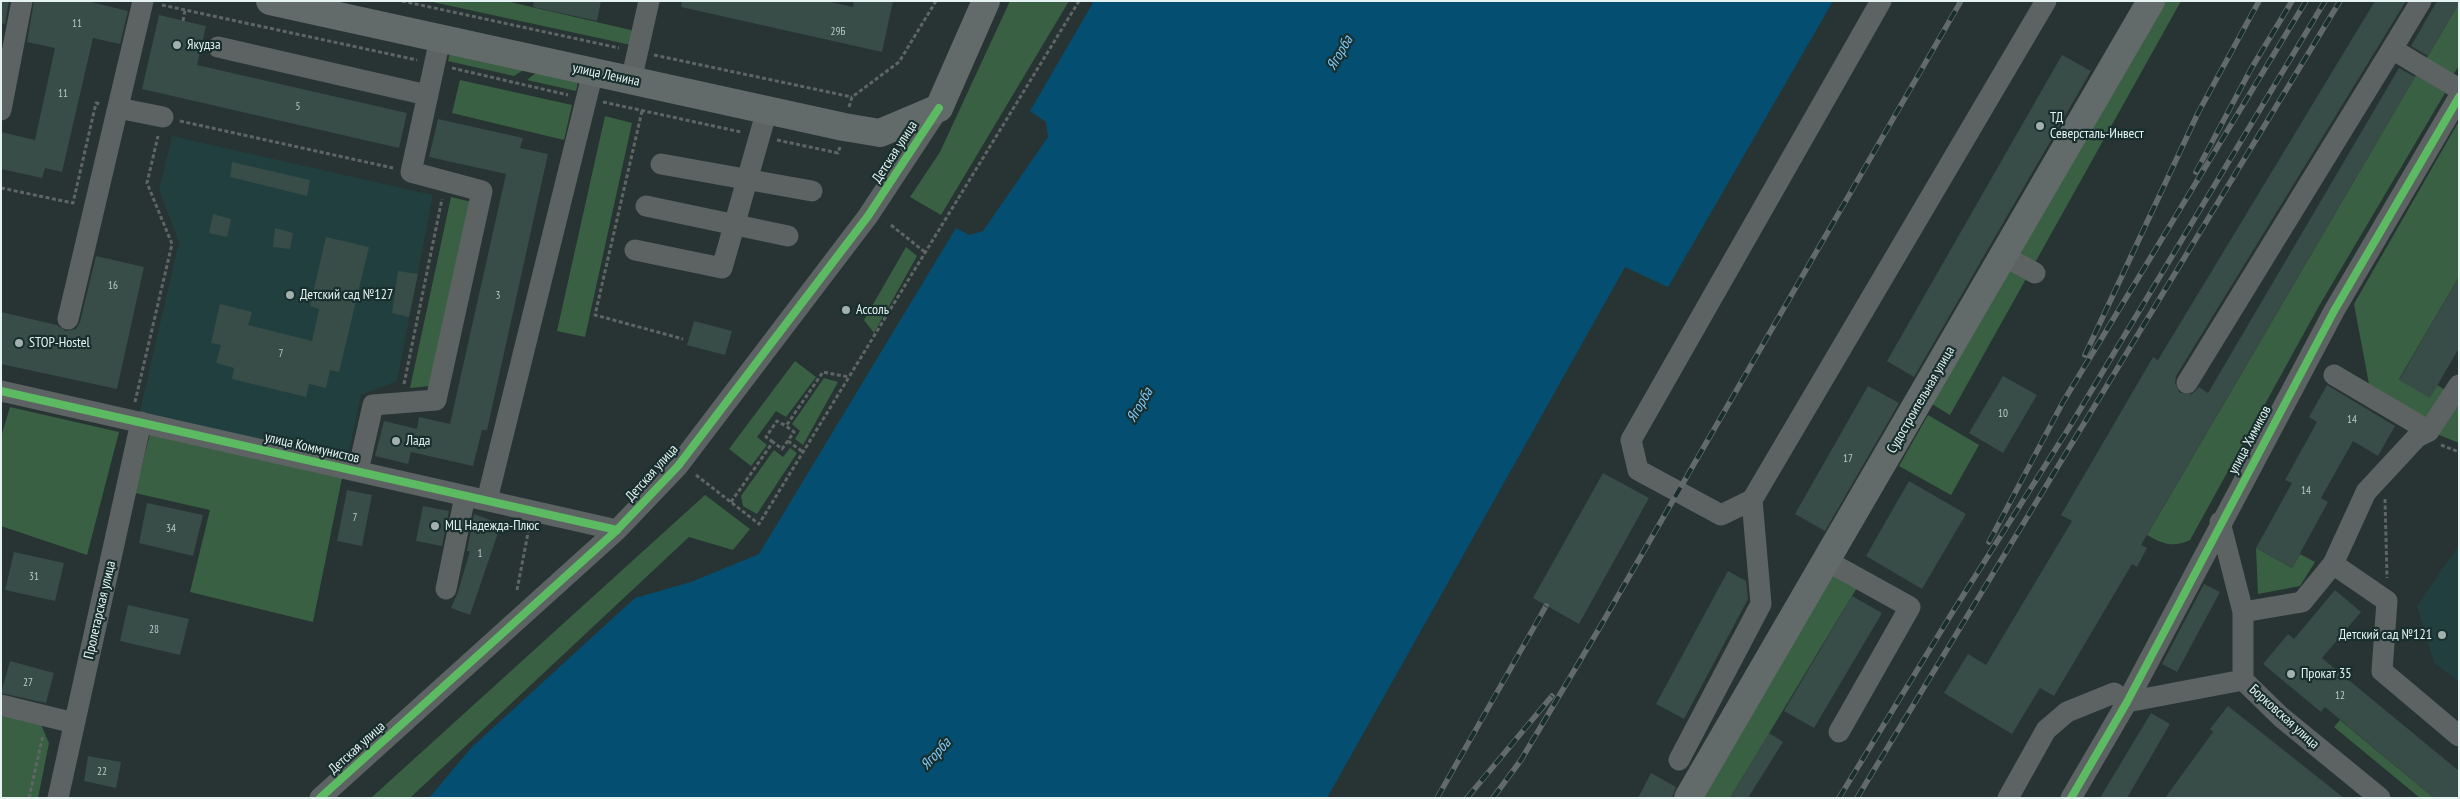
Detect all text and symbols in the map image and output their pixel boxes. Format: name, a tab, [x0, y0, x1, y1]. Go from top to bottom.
house number: 11	[72, 17, 82, 31]
house number: 29Б	[831, 25, 845, 39]
water label: Ягорба	[1323, 33, 1357, 73]
place label: Якудза	[187, 37, 221, 53]
marker: Якудза	[171, 39, 183, 51]
street label: улица Ленина	[571, 60, 641, 90]
house number: 11	[58, 87, 68, 101]
house number: 5	[296, 100, 300, 114]
place label: ТД Северсталь-Инвест	[2050, 110, 2144, 142]
street label: Детская улица	[869, 118, 921, 186]
marker: ТД Северсталь-Инвест	[2034, 120, 2046, 132]
house number: 16	[108, 279, 118, 293]
place label: Детский сад №127	[300, 287, 393, 303]
marker: Детский сад №127	[284, 289, 296, 301]
house number: 3	[496, 289, 500, 303]
place label: Ассоль	[856, 302, 889, 318]
marker: Ассоль	[840, 304, 852, 316]
place label: STOP-Hostel	[29, 335, 90, 351]
marker: STOP-Hostel	[13, 337, 25, 349]
street label: Судостроительная улица	[1884, 343, 1958, 457]
house number: 7	[279, 347, 283, 361]
water label: Ягорба	[1123, 385, 1157, 425]
street label: улица Химиков	[2225, 403, 2275, 477]
house number: 10	[1998, 407, 2008, 421]
house number: 14	[2347, 413, 2357, 427]
street label: улица Коммунистов	[263, 429, 361, 467]
place label: Лада	[406, 433, 430, 449]
marker: Лада	[390, 435, 402, 447]
street label: Детская улица	[622, 441, 682, 505]
house number: 17	[1843, 452, 1853, 466]
house number: 14	[2301, 484, 2311, 498]
house number: 7	[353, 511, 357, 525]
place label: МЦ Надежда-Плюс	[445, 518, 539, 534]
marker: МЦ Надежда-Плюс	[429, 520, 441, 532]
house number: 34	[166, 522, 176, 536]
house number: 1	[478, 547, 482, 561]
street label: Пролетарская улица	[81, 559, 119, 661]
house number: 31	[29, 570, 39, 584]
house number: 28	[149, 623, 159, 637]
place label: Детский сад №121	[2339, 627, 2432, 643]
marker: Детский сад №121	[2436, 629, 2448, 641]
place label: Прокат 35	[2301, 666, 2352, 682]
marker: Прокат 35	[2285, 668, 2297, 680]
house number: 27	[23, 676, 33, 690]
street label: Борковская улица	[2246, 681, 2322, 753]
house number: 12	[2335, 689, 2345, 703]
street label: Детская улица	[325, 718, 389, 778]
water label: Ягорба	[917, 734, 955, 774]
house number: 22	[97, 765, 107, 779]

